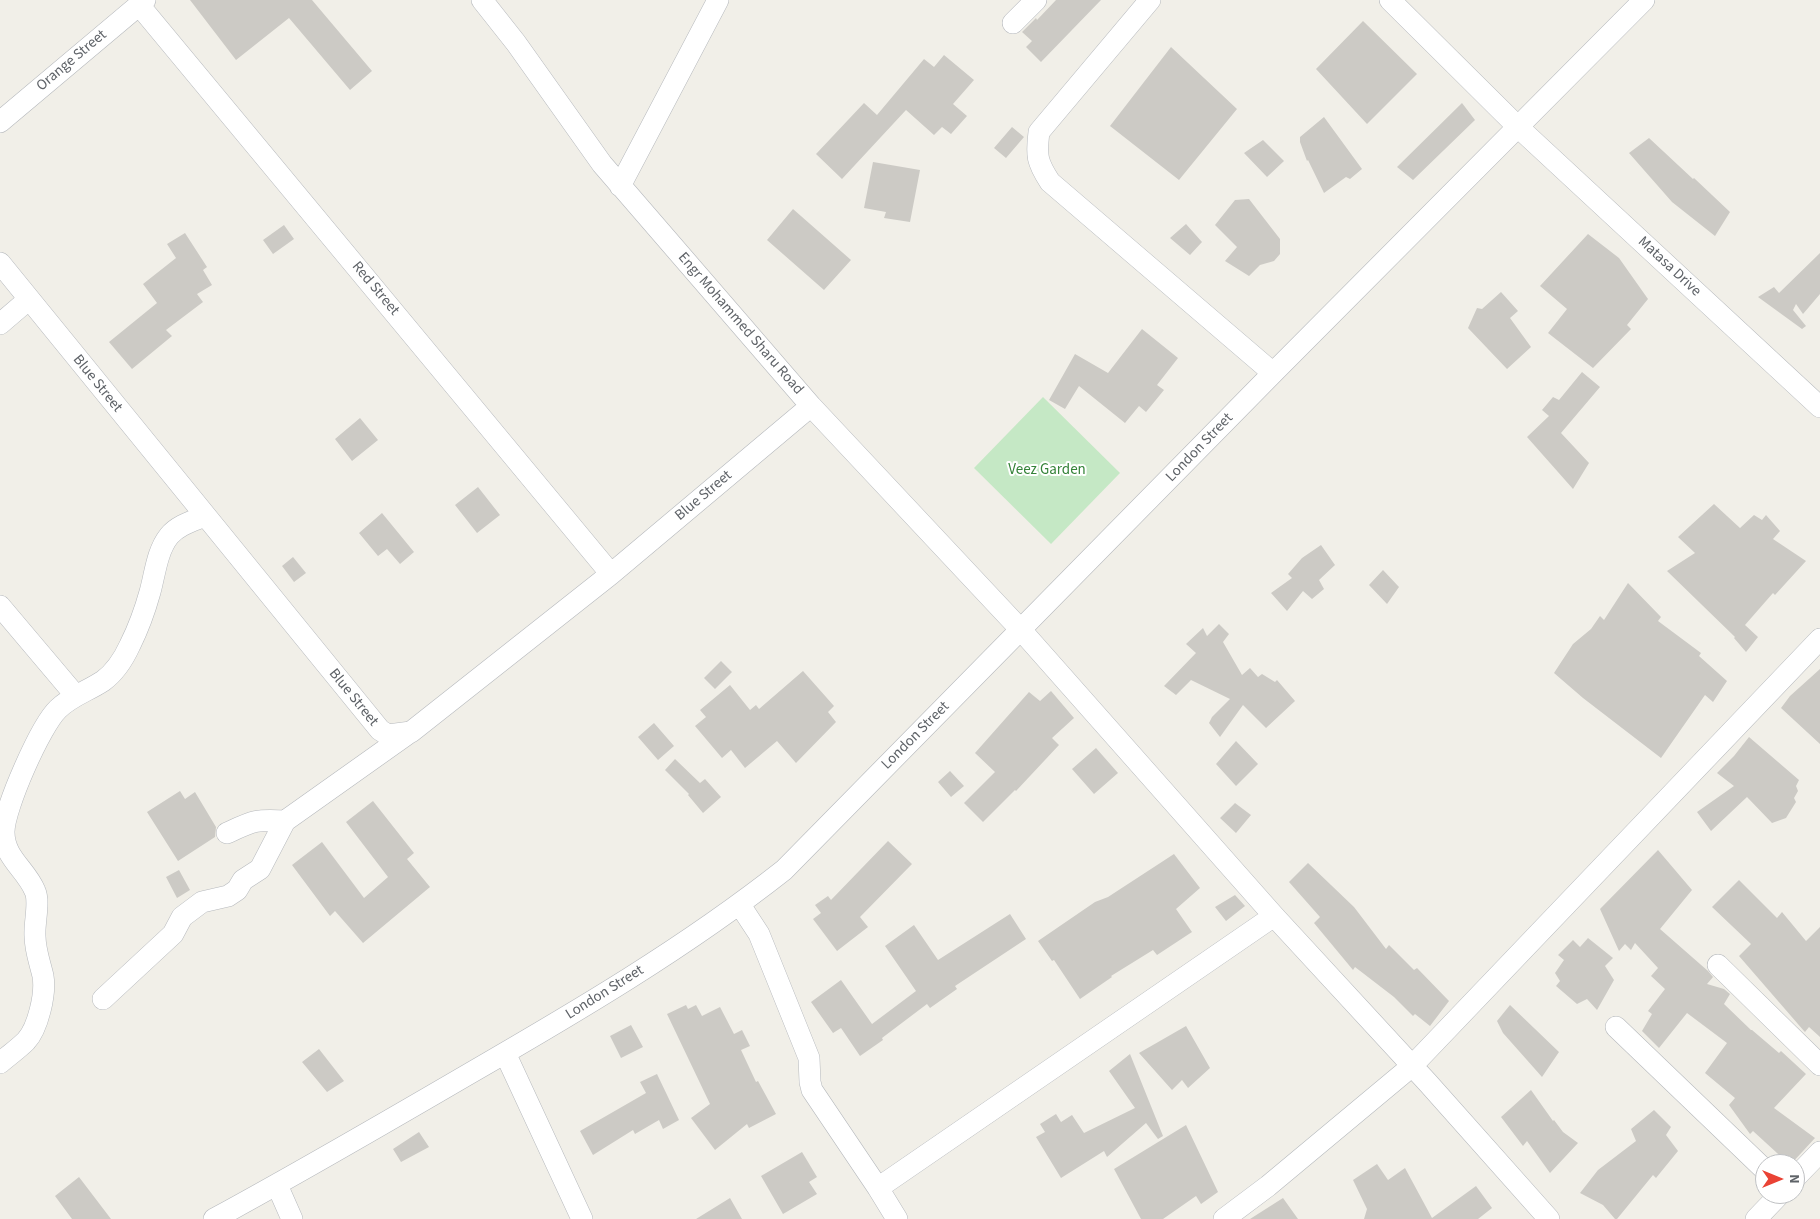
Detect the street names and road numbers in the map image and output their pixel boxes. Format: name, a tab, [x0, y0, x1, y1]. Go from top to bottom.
street label: Orange Street	[33, 26, 111, 96]
street label: Matasa Drive	[1634, 233, 1704, 301]
street label: Engr Mohammed Sharu Road	[673, 249, 807, 399]
street label: Red Street	[347, 258, 403, 320]
street label: Blue Street	[68, 352, 126, 416]
street label: London Street	[1163, 410, 1237, 486]
street label: Blue Street	[672, 467, 736, 525]
street label: Blue Street	[324, 666, 382, 730]
street label: London Street	[878, 698, 954, 774]
street label: London Street	[563, 962, 647, 1024]

